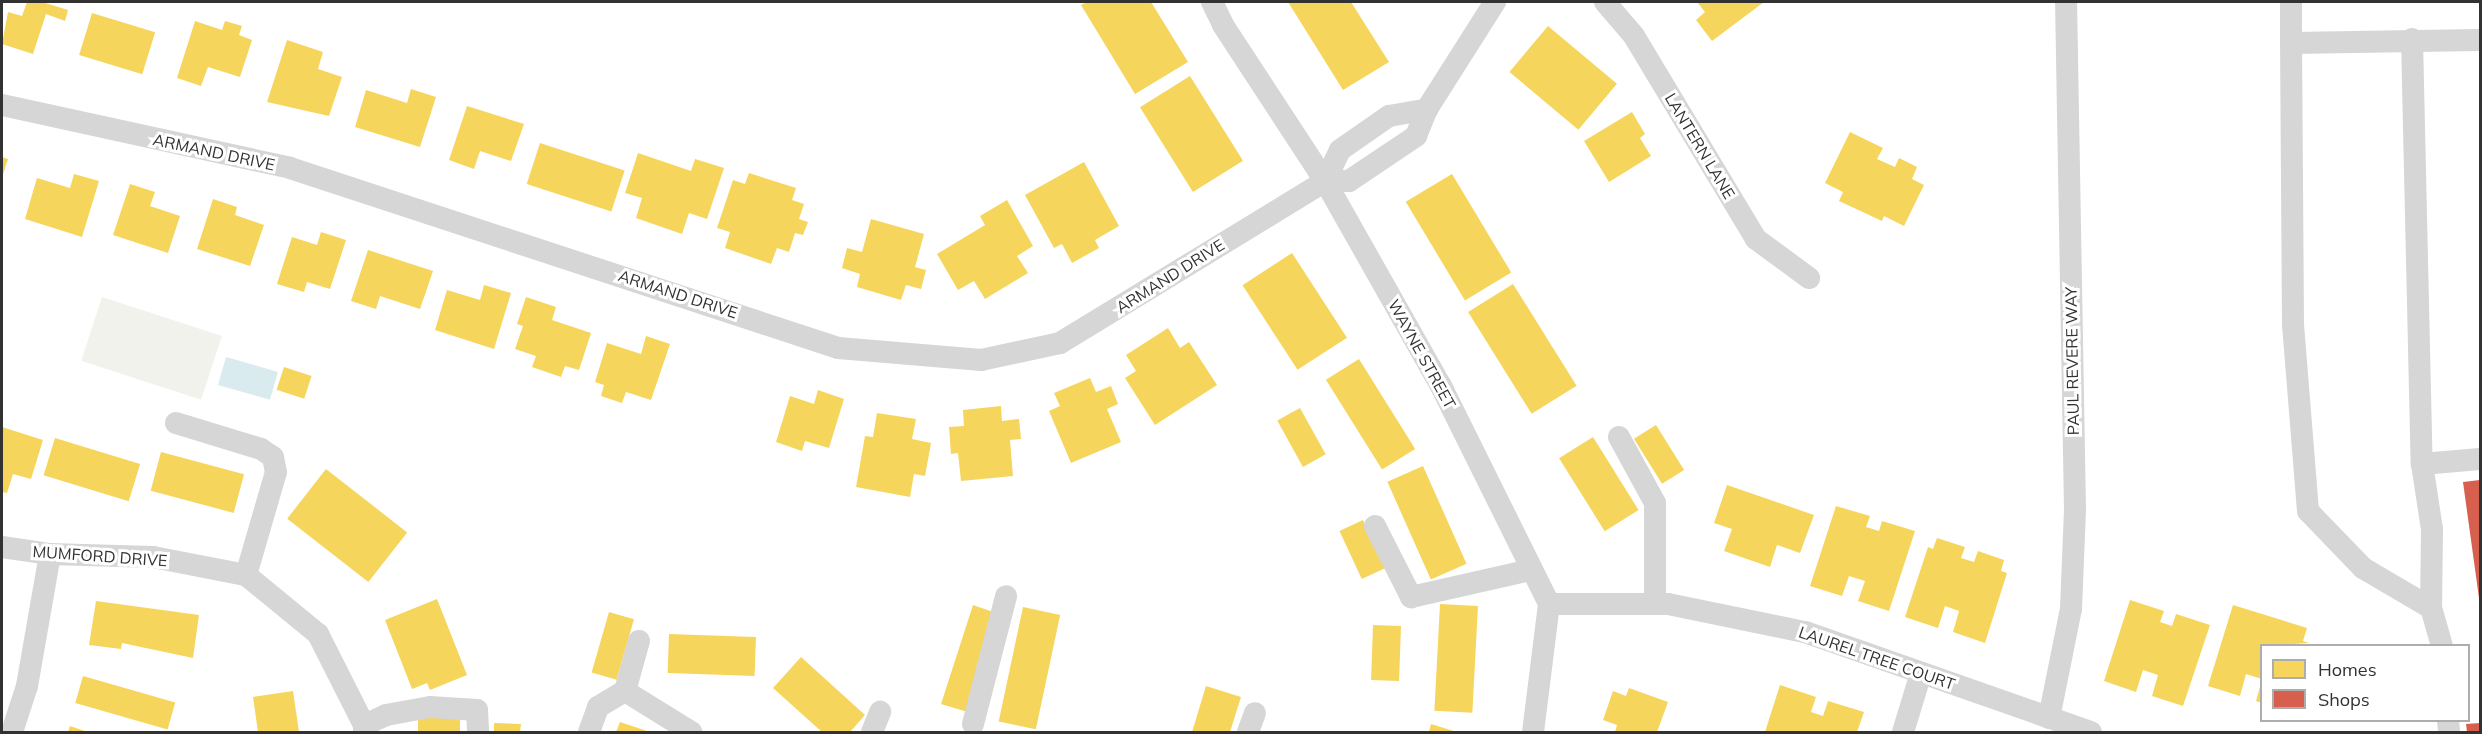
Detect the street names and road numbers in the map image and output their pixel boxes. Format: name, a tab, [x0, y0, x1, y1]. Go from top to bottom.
street label: LANTERN LANE	[1661, 90, 1739, 202]
street label: ARMAND DRIVE	[151, 130, 277, 174]
street label: ARMAND DRIVE	[1112, 235, 1228, 317]
street label: ARMAND DRIVE	[616, 266, 740, 322]
street label: PAUL REVERE WAY	[2061, 287, 2083, 435]
street label: WAYNE STREET	[1384, 296, 1460, 412]
street label: MUMFORD DRIVE	[32, 542, 168, 570]
street label: LAUREL TREE COURT	[1796, 622, 1958, 694]

